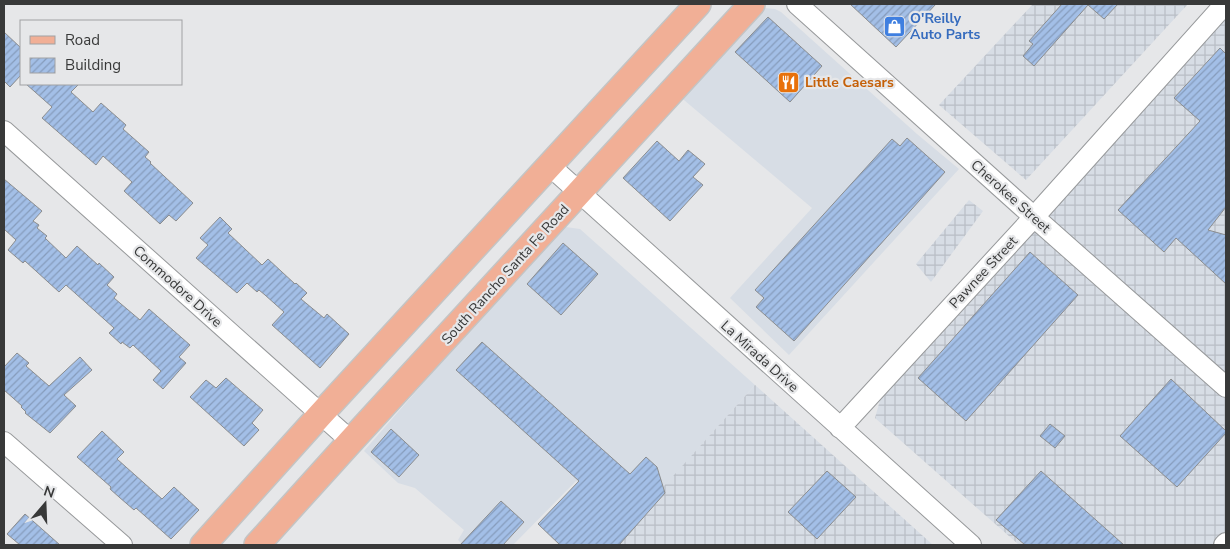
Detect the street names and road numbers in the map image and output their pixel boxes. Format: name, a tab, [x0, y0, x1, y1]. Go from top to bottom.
street label: Cherokee Street	[967, 156, 1055, 237]
street label: South Rancho Santa Fe Road	[437, 200, 573, 348]
street label: Pawnee Street	[945, 232, 1022, 313]
street label: Commodore Drive	[129, 241, 226, 331]
street label: La Mirada Drive	[717, 316, 803, 396]

